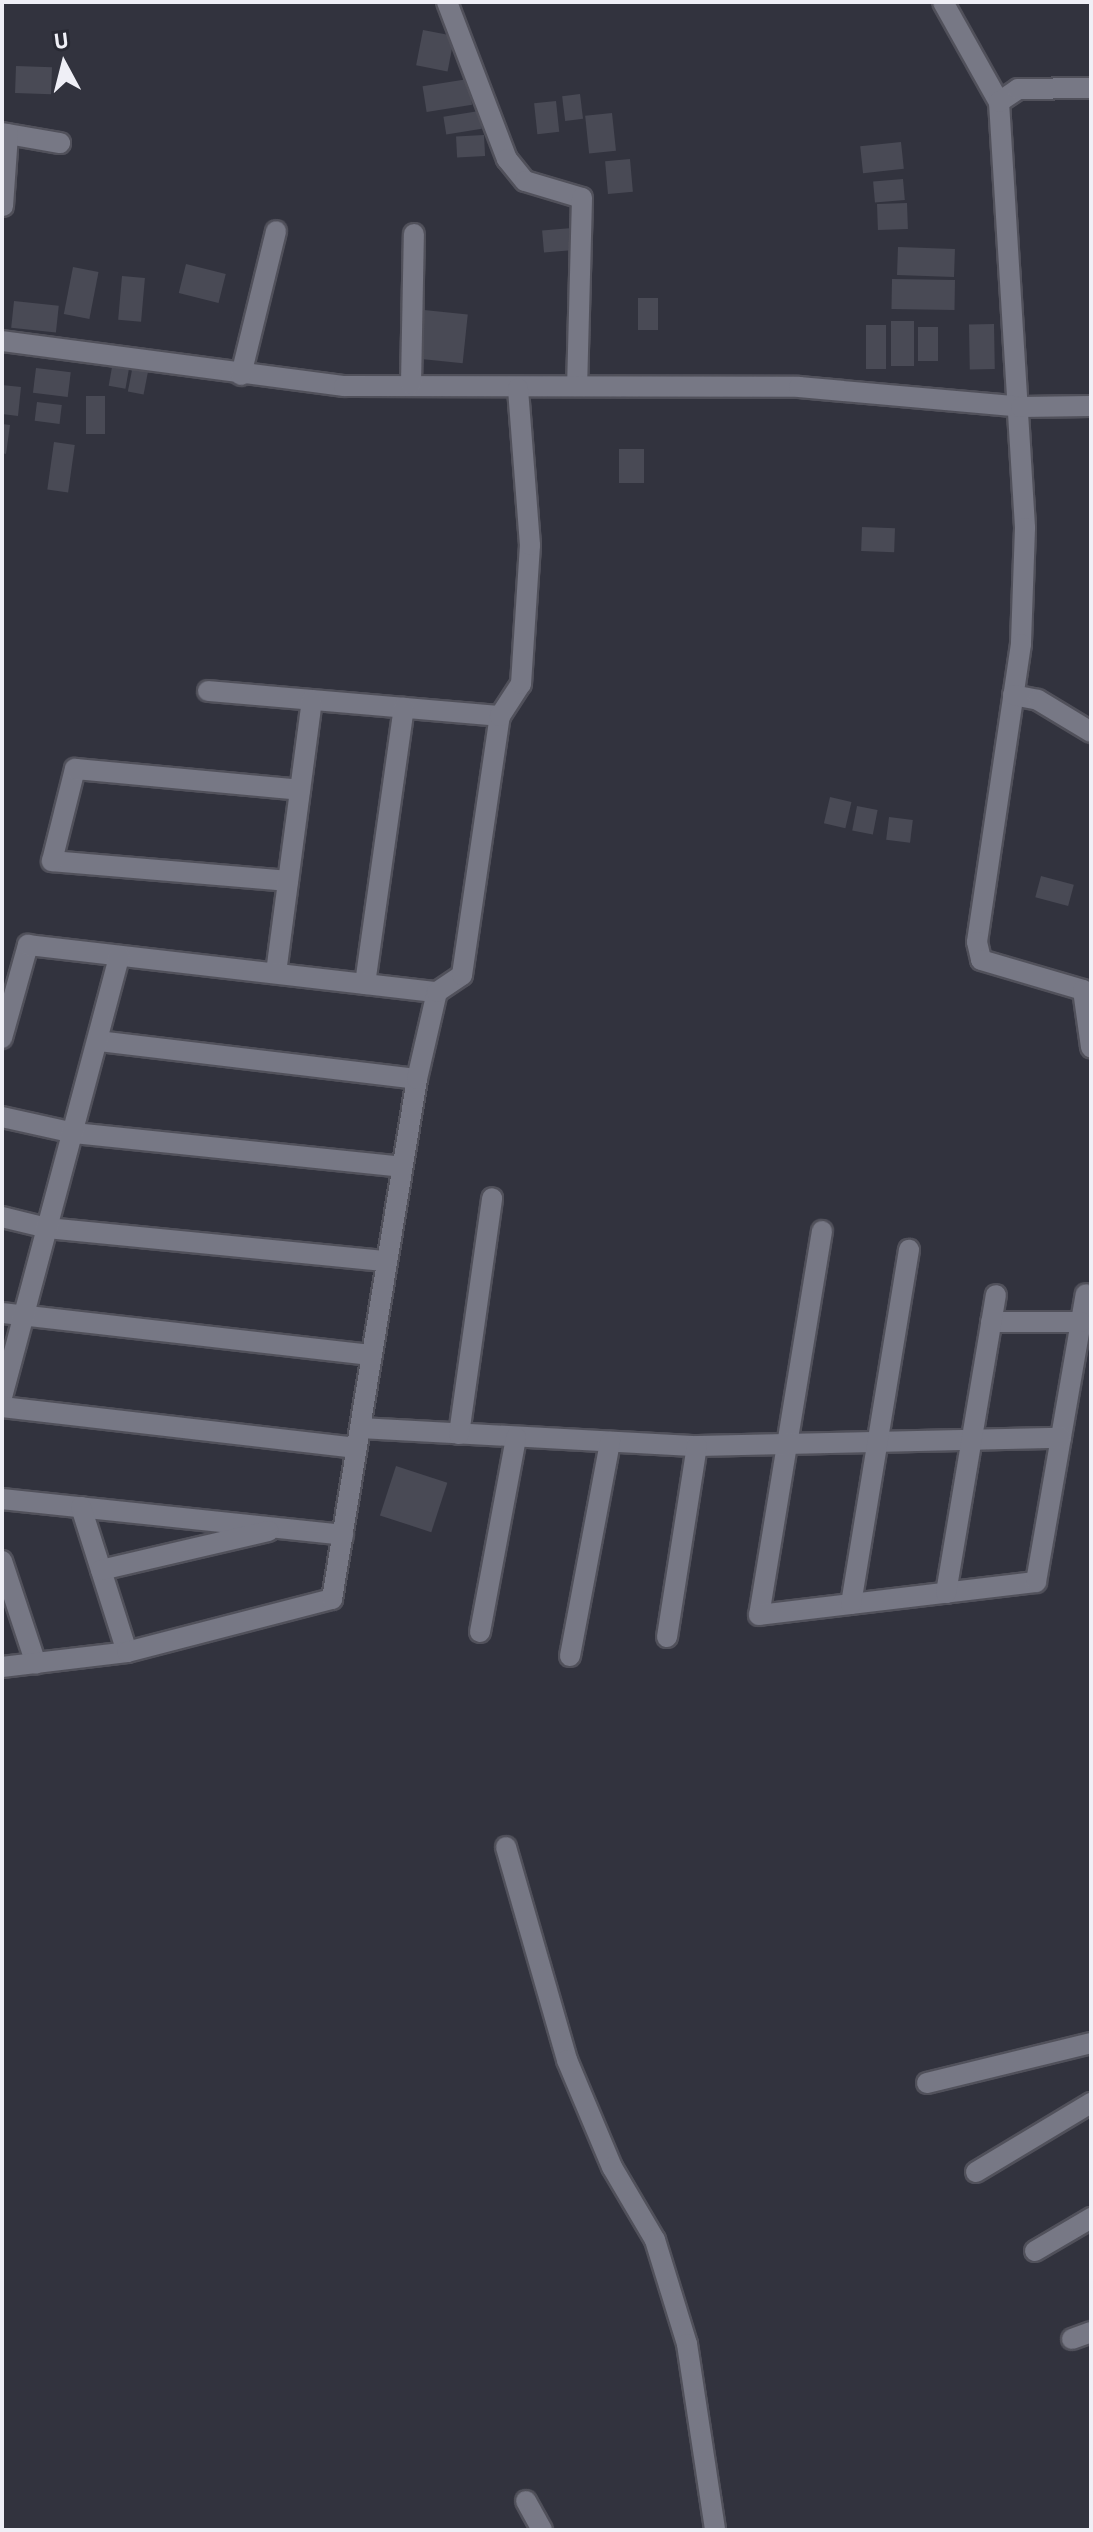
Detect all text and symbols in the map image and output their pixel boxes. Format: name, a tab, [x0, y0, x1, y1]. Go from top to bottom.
text: U	[52, 22, 70, 58]
north arrow	[24, 24, 104, 104]

